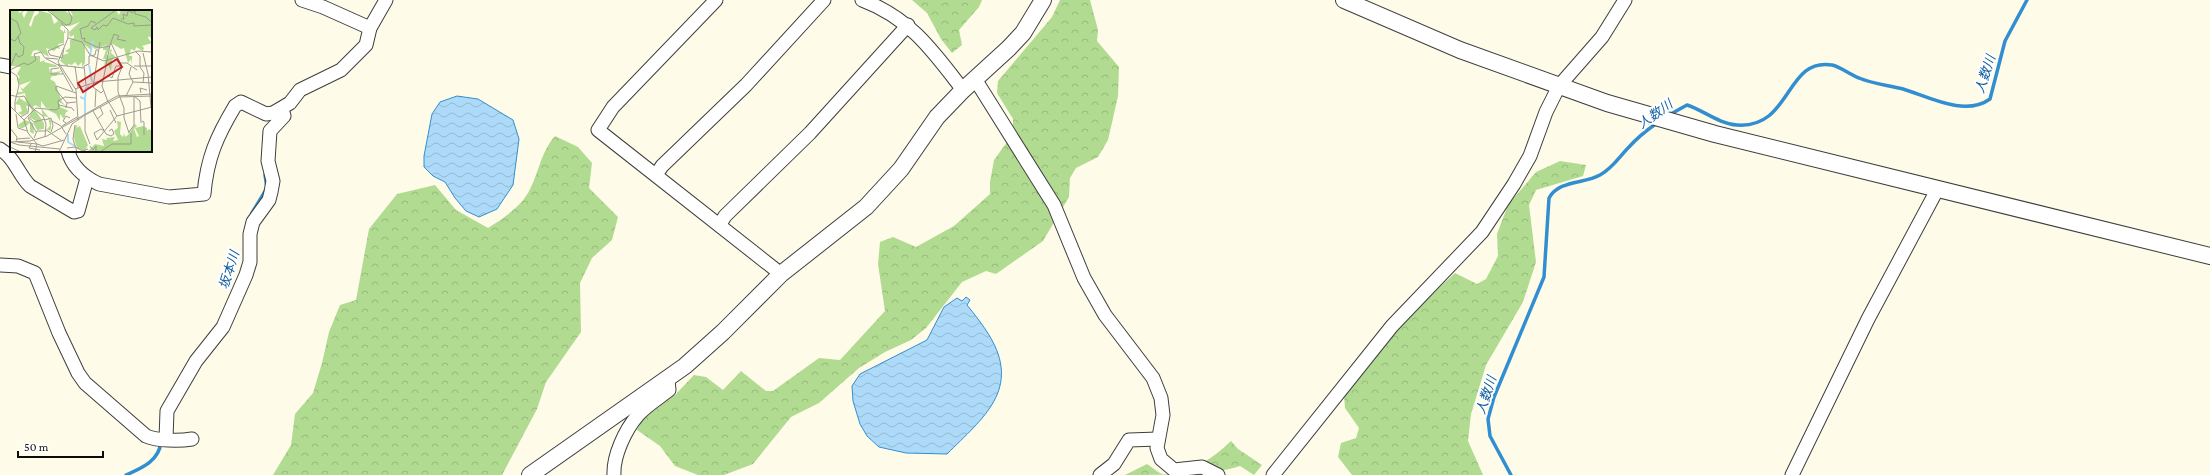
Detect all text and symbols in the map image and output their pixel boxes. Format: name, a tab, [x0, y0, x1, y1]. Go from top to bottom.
inset map	[10, 10, 152, 152]
water label: 人数川	[1972, 51, 1999, 95]
water label: 人数川	[1635, 95, 1677, 132]
water label: 坂本川	[216, 247, 242, 291]
water label: 人数川	[1473, 372, 1500, 416]
scale bar	[18, 433, 103, 459]
text: 50 m	[24, 440, 49, 454]

